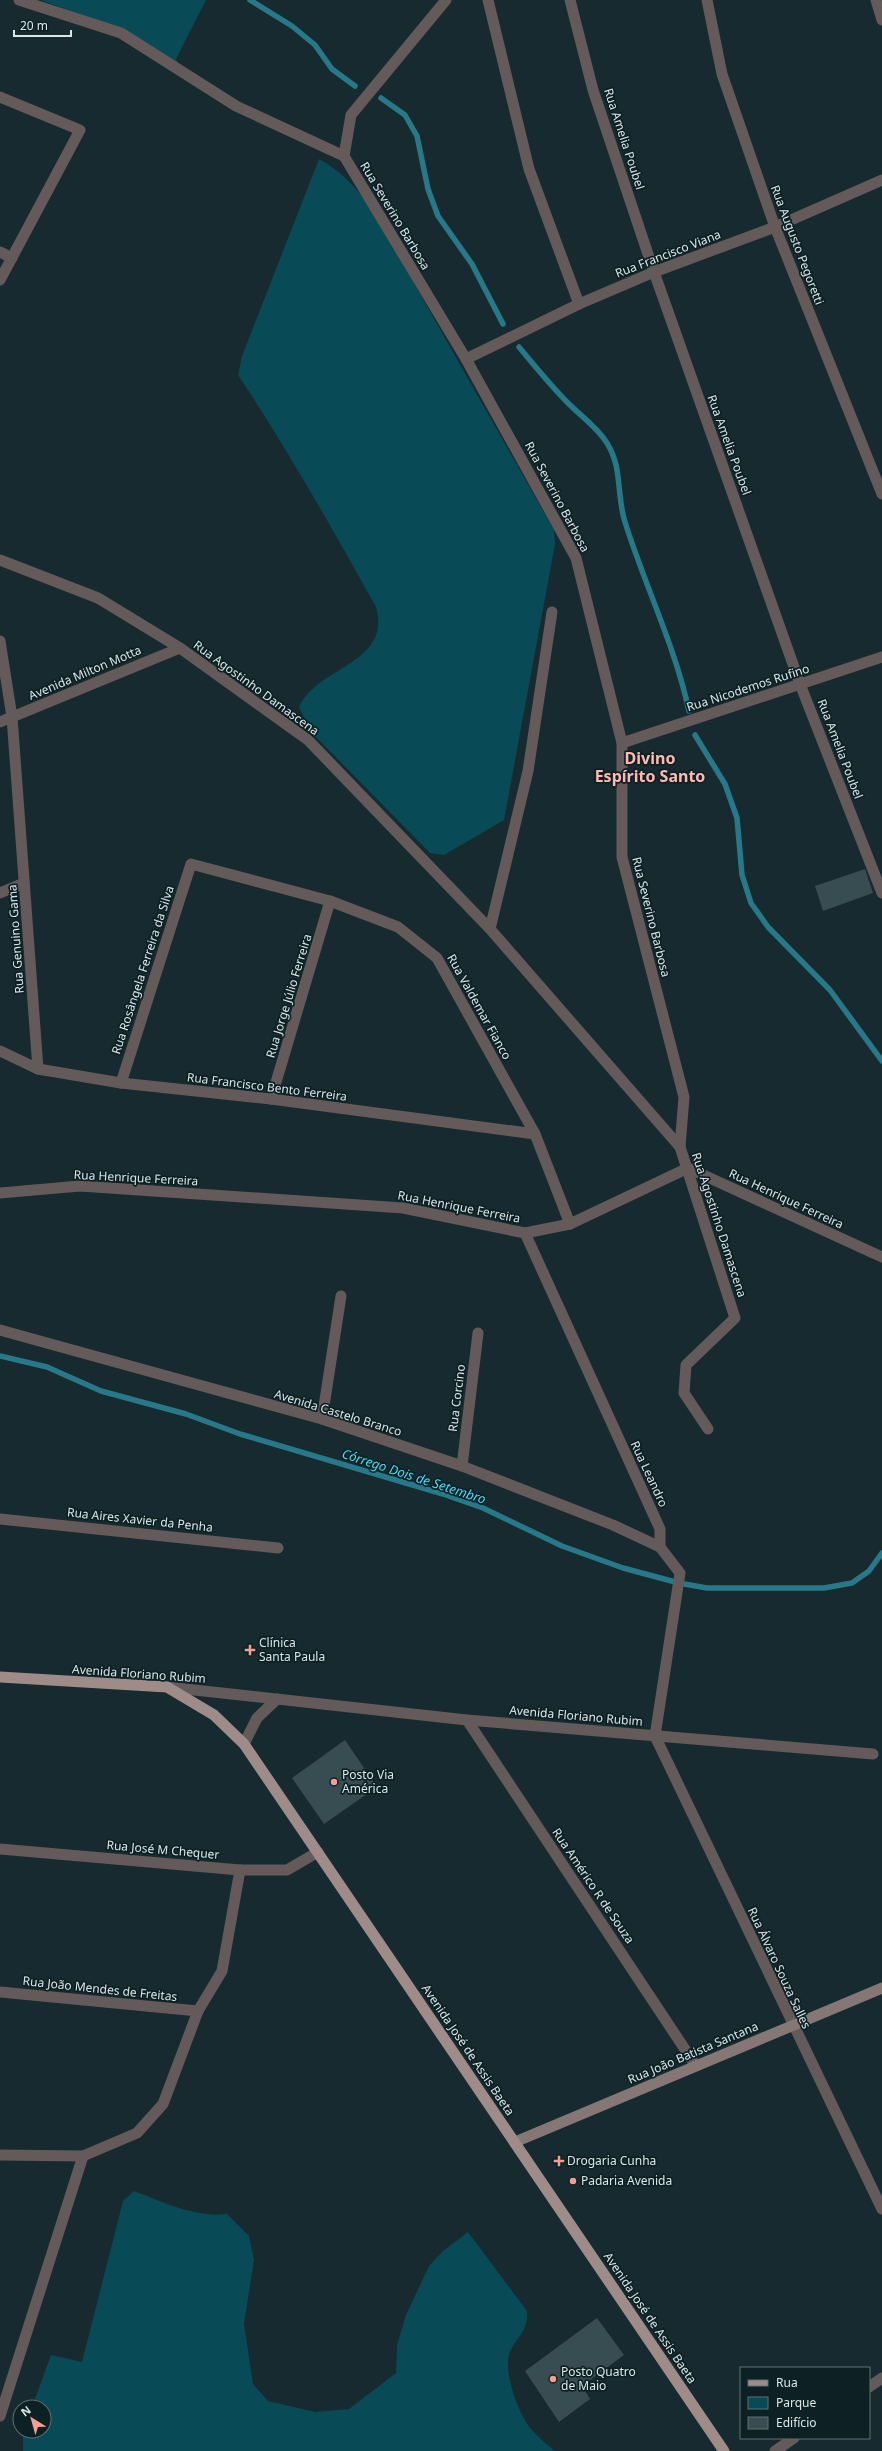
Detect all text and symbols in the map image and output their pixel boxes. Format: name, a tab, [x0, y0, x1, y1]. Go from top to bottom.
scale bar	[14, 12, 71, 38]
text: 20 m	[20, 17, 48, 34]
street label: Rua Amelia Poubel	[600, 86, 649, 192]
street label: Rua Severino Barbosa	[356, 159, 434, 273]
street label: Rua Augusto Pegoretti	[767, 182, 828, 307]
street label: Rua Francisco Viana	[613, 226, 723, 281]
street label: Rua Amelia Poubel	[703, 392, 756, 497]
street label: Rua Severino Barbosa	[521, 438, 594, 555]
street label: Rua Agostinho Damascena	[190, 636, 322, 739]
street label: Avenida Milton Motta	[26, 641, 144, 704]
street label: Rua Nicodemos Rufino	[684, 660, 811, 715]
street label: Rua Amelia Poubel	[814, 696, 867, 801]
district label: Divino Espírito Santo	[595, 747, 705, 787]
street label: Rua Severino Barbosa	[628, 855, 675, 979]
street label: Rua Rosângela Ferreira da Silva	[107, 883, 178, 1056]
street label: Rua Genuino Gama	[3, 884, 28, 994]
street label: Rua Jorge Júlio Ferreira	[262, 932, 315, 1060]
street label: Rua Valdemar Fianco	[443, 951, 516, 1063]
street label: Rua Francisco Bento Ferreira	[186, 1068, 348, 1105]
street label: Rua Agostinho Damascena	[688, 1150, 751, 1299]
street label: Rua Henrique Ferreira	[726, 1165, 846, 1233]
street label: Rua Henrique Ferreira	[73, 1166, 199, 1189]
street label: Rua Henrique Ferreira	[396, 1186, 522, 1227]
street label: Rua Corcino	[444, 1363, 469, 1433]
street label: Avenida Castelo Branco	[272, 1385, 404, 1440]
street label: Rua Leandro	[627, 1438, 672, 1510]
water label: Córrego Dois de Setembro	[340, 1444, 488, 1508]
street label: Rua Aires Xavier da Penha	[66, 1503, 214, 1536]
place label: Clínica Santa Paula	[259, 1634, 325, 1665]
marker: Clínica Santa Paula	[244, 1644, 256, 1656]
street label: Avenida Floriano Rubim	[72, 1660, 206, 1687]
street label: Avenida Floriano Rubim	[509, 1701, 644, 1730]
place label: Posto Via América	[342, 1766, 394, 1797]
marker: Posto Via América	[329, 1777, 339, 1787]
street label: Rua Américo R de Souza	[548, 1825, 639, 1947]
street label: Rua José M Chequer	[106, 1836, 220, 1863]
street label: Rua Álvaro Souza Salles	[744, 1904, 815, 2032]
street label: Rua João Mendes de Freitas	[22, 1972, 178, 2005]
street label: Avenida José de Assis Baeta	[418, 1981, 519, 2119]
street label: Rua João Batista Santana	[625, 2017, 761, 2088]
place label: Drogaria Cunha	[567, 2152, 656, 2169]
marker: Drogaria Cunha	[554, 2156, 564, 2166]
place label: Padaria Avenida	[581, 2172, 672, 2189]
marker: Padaria Avenida	[568, 2176, 578, 2186]
street label: Avenida José de Assis Baeta	[600, 2249, 701, 2387]
place label: Posto Quatro de Maio	[561, 2363, 636, 2394]
legend	[740, 2367, 870, 2439]
marker: Posto Quatro de Maio	[548, 2374, 558, 2384]
text: Rua	[776, 2374, 798, 2391]
text: Parque	[776, 2394, 817, 2411]
north arrow	[12, 2399, 52, 2439]
text: N	[18, 2402, 34, 2419]
text: Edifício	[776, 2414, 817, 2431]

